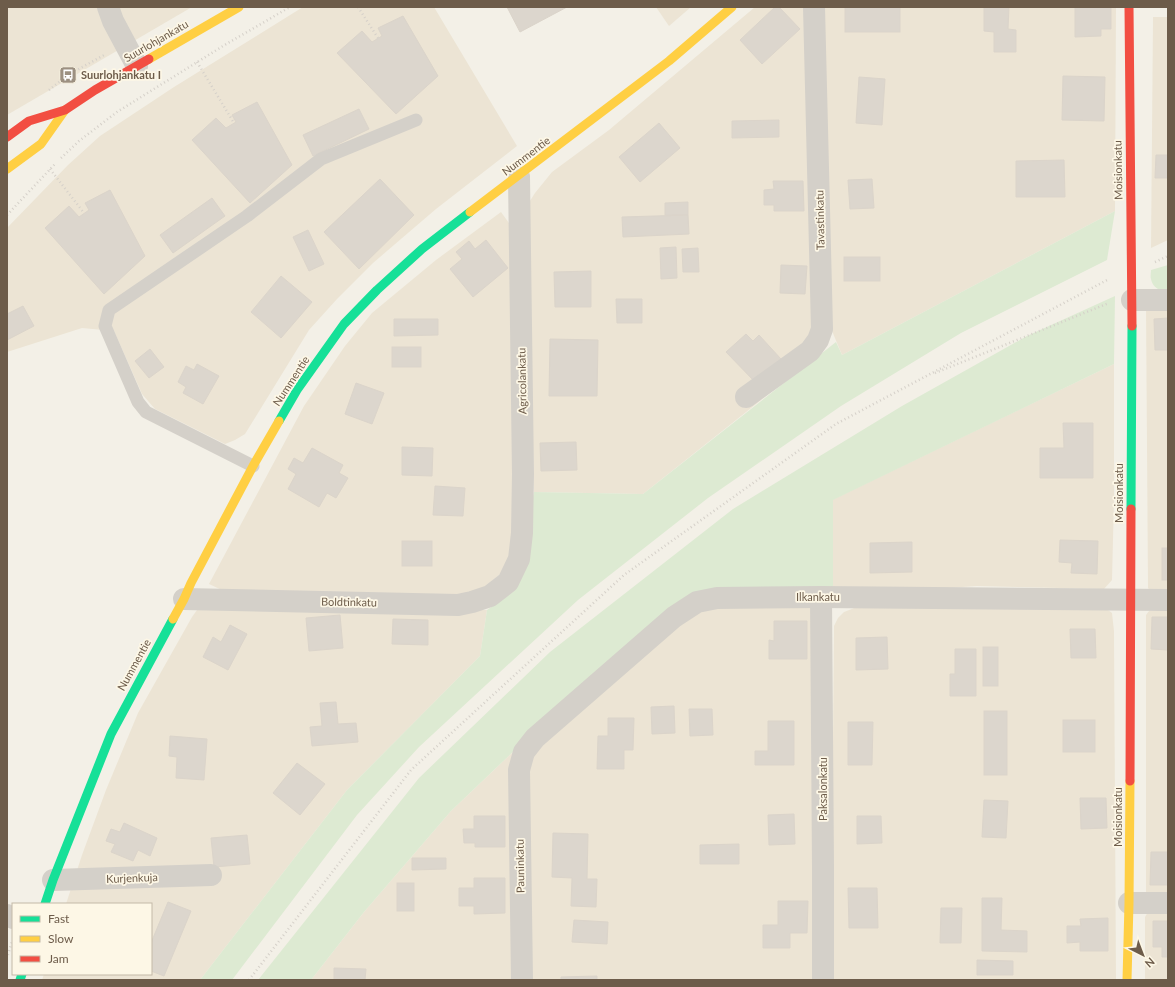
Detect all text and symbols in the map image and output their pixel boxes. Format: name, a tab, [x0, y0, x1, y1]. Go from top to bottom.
street label: Suurlohjankatu	[121, 17, 190, 64]
bus stop icon: Suurlohjankatu I	[58, 65, 78, 85]
place label: Suurlohjankatu I	[81, 68, 161, 81]
street label: Nummentie	[499, 133, 553, 178]
street label: Moisionkatu	[1110, 140, 1125, 200]
street label: Tavastinkatu	[812, 190, 827, 250]
street label: Agricolankatu	[514, 348, 529, 414]
street label: Nummentie	[270, 353, 312, 408]
street label: Moisionkatu	[1112, 463, 1125, 523]
street label: Ilkankatu	[796, 590, 840, 603]
street label: Boldtinkatu	[321, 595, 377, 608]
street label: Nummentie	[114, 637, 153, 693]
street label: Paksalonkatu	[816, 757, 829, 821]
street label: Moisionkatu	[1111, 787, 1124, 847]
street label: Pauninkatu	[513, 839, 526, 893]
street label: Kurjenkuja	[106, 870, 158, 885]
legend	[12, 903, 152, 975]
text: Fast	[48, 911, 70, 926]
text: Slow	[48, 931, 74, 946]
north arrow	[1123, 935, 1163, 975]
text: Jam	[48, 951, 69, 966]
text: N	[1143, 955, 1158, 970]

